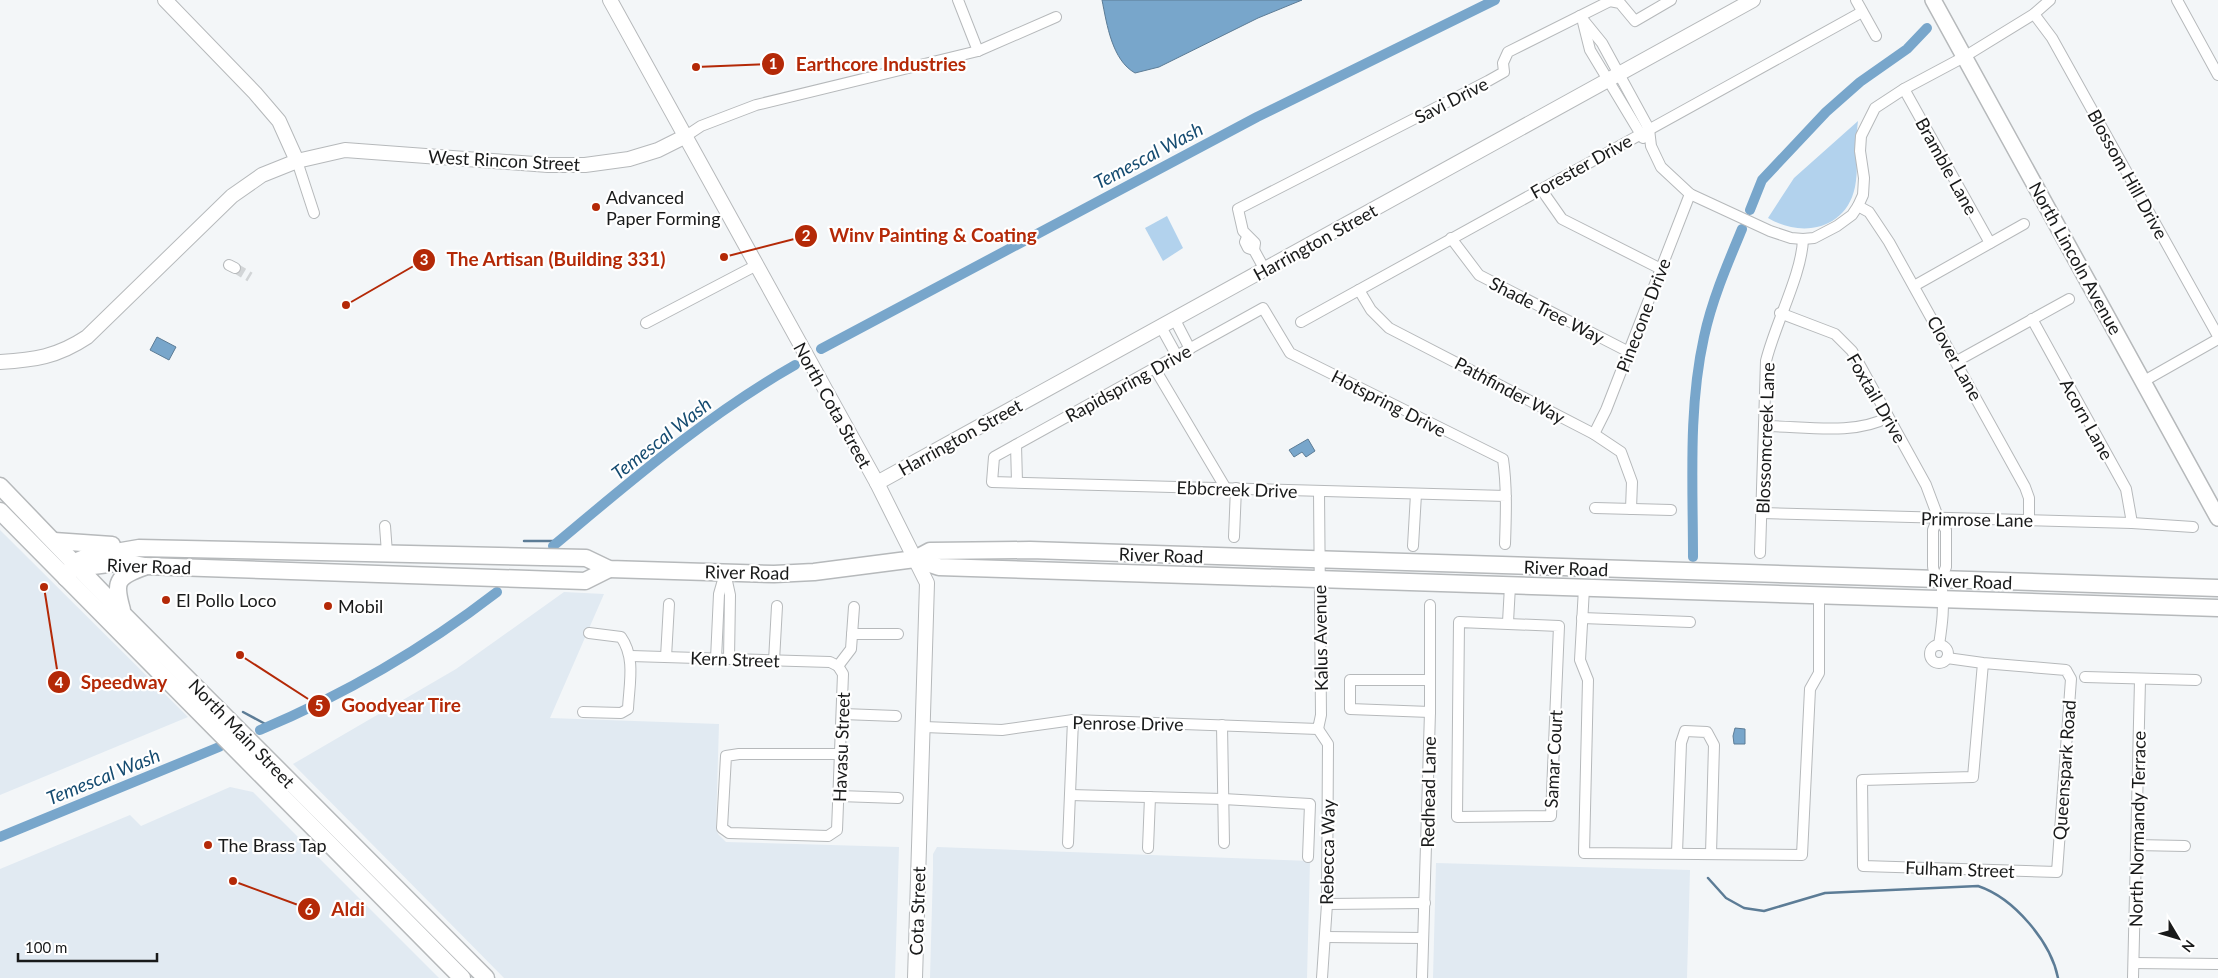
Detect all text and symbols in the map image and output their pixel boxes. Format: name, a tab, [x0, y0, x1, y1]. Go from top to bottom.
callout: Earthcore Industries	[761, 47, 976, 81]
text: Earthcore Industries	[796, 52, 966, 75]
text: 1	[769, 54, 777, 72]
street label: Savi Drive	[1411, 72, 1491, 128]
street label: Blossom Hill Drive	[2083, 105, 2173, 243]
street label: Bramble Lane	[1911, 114, 1983, 218]
water label: Temescal Wash	[1090, 117, 1206, 193]
street label: Forester Drive	[1526, 129, 1636, 203]
street label: West Rincon Street	[427, 145, 581, 175]
street label: North Lincoln Avenue	[2025, 178, 2127, 338]
place label: Advanced Paper Forming	[606, 186, 721, 229]
street label: Harrington Street	[1249, 199, 1381, 285]
marker: Advanced Paper Forming	[590, 201, 602, 213]
callout: Winv Painting & Coating	[794, 219, 1047, 253]
text: Winv Painting & Coating	[829, 223, 1037, 246]
text: 2	[802, 226, 811, 244]
callout: The Artisan (Building 331)	[412, 243, 676, 277]
text: The Artisan (Building 331)	[447, 247, 665, 270]
text: 3	[420, 250, 428, 268]
street label: Pinecone Drive	[1611, 255, 1675, 375]
street label: Shade Tree Way	[1486, 272, 1609, 349]
street label: Clover Lane	[1923, 312, 1987, 404]
street label: North Cota Street	[789, 338, 877, 472]
street label: Rapidspring Drive	[1061, 339, 1195, 427]
street label: Foxtail Drive	[1843, 349, 1911, 447]
street label: Pathfinder Way	[1451, 352, 1570, 429]
street label: Blossomcreek Lane	[1751, 362, 1779, 514]
street label: Hotspring Drive	[1328, 365, 1450, 441]
street label: Acorn Lane	[2056, 375, 2118, 463]
water label: Temescal Wash	[607, 392, 715, 484]
street label: Harrington Street	[894, 394, 1026, 480]
street label: Ebbcreek Drive	[1176, 476, 1298, 502]
street label: Primrose Lane	[1921, 507, 2033, 531]
street label: River Road	[1118, 543, 1204, 567]
street label: River Road	[106, 554, 192, 578]
street label: River Road	[1523, 556, 1609, 580]
street label: River Road	[704, 560, 790, 584]
street label: River Road	[1927, 569, 2013, 593]
street label: Kalus Avenue	[1308, 585, 1332, 691]
place label: El Pollo Loco	[176, 589, 276, 611]
marker: El Pollo Loco	[160, 594, 172, 606]
place label: Mobil	[338, 595, 383, 617]
marker: Mobil	[322, 600, 334, 612]
street label: Kern Street	[690, 646, 781, 672]
callout: Speedway	[46, 665, 178, 699]
text: Speedway	[81, 670, 168, 693]
text: 4	[55, 673, 64, 691]
street label: North Main Street	[184, 674, 300, 792]
callout: Goodyear Tire	[306, 689, 472, 723]
street label: Havasu Street	[828, 691, 854, 802]
text: Goodyear Tire	[341, 693, 461, 716]
text: 5	[315, 696, 323, 714]
street label: Queenspark Road	[2048, 699, 2080, 841]
street label: Samar Court	[1539, 709, 1567, 809]
street label: Penrose Drive	[1072, 711, 1184, 735]
street label: North Normandy Terrace	[2124, 731, 2150, 927]
street label: Redhead Lane	[1416, 736, 1440, 848]
water label: Temescal Wash	[43, 743, 163, 809]
street label: Rebecca Way	[1315, 798, 1339, 905]
place label: The Brass Tap	[218, 834, 327, 856]
marker: The Brass Tap	[202, 839, 214, 851]
street label: Fulham Street	[1905, 856, 2016, 882]
street label: Cota Street	[904, 865, 930, 956]
callout: Aldi	[296, 892, 375, 926]
text: Aldi	[330, 897, 365, 920]
text: 6	[305, 900, 314, 918]
north arrow	[2153, 913, 2203, 963]
scale bar	[18, 930, 156, 962]
text: N	[2179, 937, 2199, 956]
text: 100 m	[25, 938, 67, 956]

